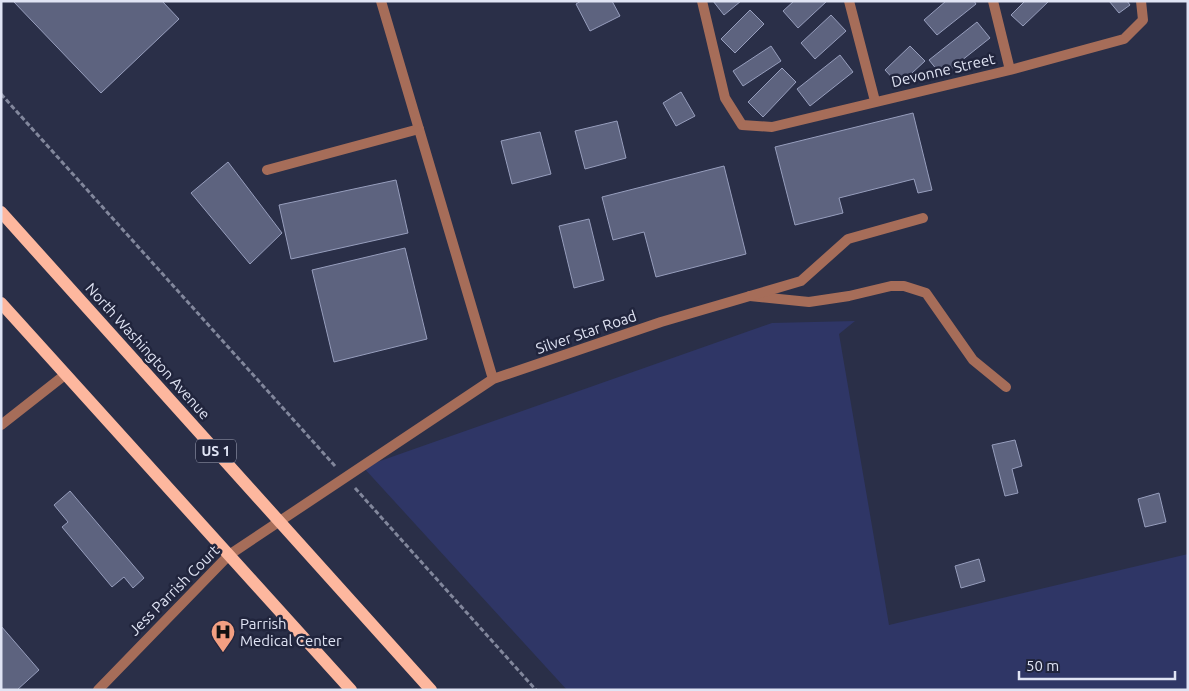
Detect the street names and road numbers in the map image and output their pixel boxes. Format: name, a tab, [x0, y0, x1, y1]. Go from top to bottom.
street label: Devonne Street	[890, 50, 996, 90]
street label: North Washington Avenue	[82, 279, 214, 423]
street label: Silver Star Road	[533, 307, 639, 357]
road number: US 1	[196, 440, 236, 462]
street label: Jess Parrish Court	[125, 541, 223, 639]

